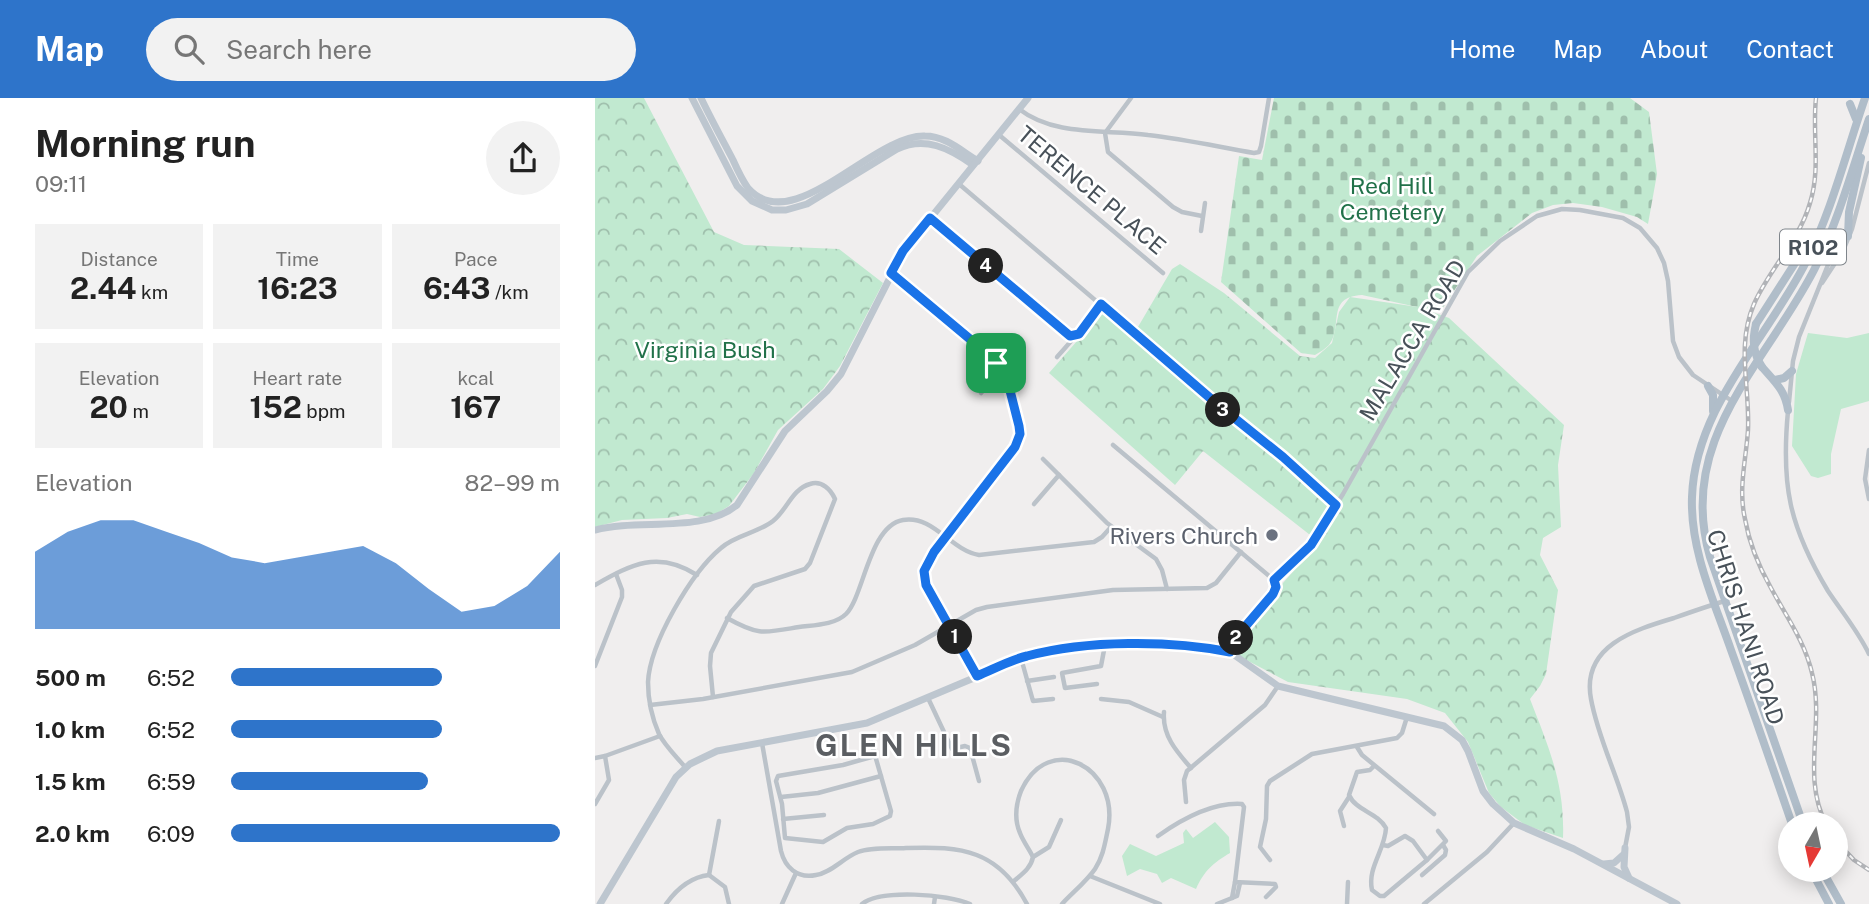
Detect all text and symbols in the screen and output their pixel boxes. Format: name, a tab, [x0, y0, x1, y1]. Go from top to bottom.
search box	[146, 18, 636, 81]
text: Map	[35, 30, 104, 68]
icon: search	[170, 30, 208, 68]
text: Search here	[226, 34, 372, 65]
text: Home	[1449, 35, 1515, 63]
text: Map	[1553, 35, 1602, 63]
text: About	[1640, 35, 1708, 63]
text: Contact	[1746, 35, 1834, 63]
street label: TERENCE PLACE	[1012, 120, 1172, 260]
text: Morning run	[35, 121, 256, 166]
button: share	[486, 121, 560, 195]
text: 09:11	[35, 170, 87, 197]
park label: Red Hill Cemetery	[1340, 172, 1444, 225]
road number: R102	[1780, 230, 1846, 264]
text: Distance	[81, 248, 158, 270]
text: Time	[276, 248, 319, 270]
text: Pace	[454, 248, 498, 270]
pin: 4	[969, 248, 1003, 284]
text: 4	[979, 254, 992, 276]
street label: MALACCA ROAD	[1353, 255, 1471, 425]
text: 2.44	[70, 270, 137, 306]
text: 16:23	[257, 270, 338, 306]
text: 6:43	[423, 270, 490, 306]
text: km	[137, 281, 168, 303]
text: /km	[490, 281, 529, 303]
pin	[966, 333, 1026, 393]
park label: Virginia Bush	[634, 336, 776, 363]
icon: arrive	[977, 344, 1015, 382]
text: Elevation	[79, 367, 159, 389]
text: Heart rate	[253, 367, 342, 389]
text: kcal	[457, 367, 494, 389]
text: 20	[89, 389, 128, 425]
text: 152	[250, 389, 302, 425]
text: 167	[450, 389, 501, 425]
pin: 3	[1205, 392, 1241, 428]
text: 3	[1216, 398, 1229, 420]
text: m	[128, 400, 149, 422]
text: bpm	[302, 400, 345, 422]
text: Elevation	[35, 469, 133, 496]
text: 82–99 m	[465, 469, 560, 496]
place label: Rivers Church	[1109, 522, 1258, 549]
street label: CHRIS HANI ROAD	[1702, 526, 1790, 728]
marker: Rivers Church	[1264, 527, 1280, 543]
pin: 1	[937, 620, 973, 654]
pin: 2	[1219, 620, 1253, 656]
text: 1	[950, 625, 959, 647]
text: 2	[1229, 626, 1242, 648]
text: 500 m	[35, 664, 106, 691]
text: 6:52	[147, 664, 195, 691]
text: 1.0 km	[35, 716, 105, 743]
text: 6:52	[147, 716, 195, 743]
district label: GLEN HILLS	[815, 727, 1013, 763]
text: 1.5 km	[35, 768, 106, 795]
text: 6:59	[147, 768, 196, 795]
north arrow	[1778, 812, 1848, 882]
map controls	[1778, 812, 1848, 882]
text: 2.0 km	[35, 820, 110, 847]
text: 6:09	[147, 820, 195, 847]

